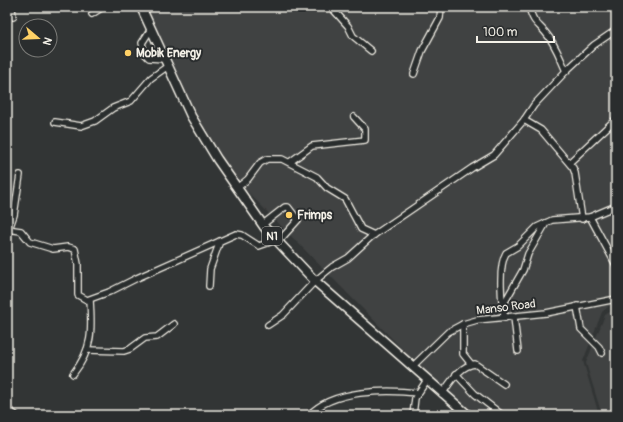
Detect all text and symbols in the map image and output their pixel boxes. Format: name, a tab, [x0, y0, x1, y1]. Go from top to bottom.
north arrow	[18, 18, 58, 58]
scale bar	[477, 18, 554, 44]
text: 100 m	[483, 25, 518, 40]
text: N	[39, 35, 54, 47]
place label: Mobik Energy	[136, 46, 202, 61]
marker: Mobik Energy	[123, 48, 133, 58]
place label: Frimps	[297, 208, 333, 223]
marker: Frimps	[284, 210, 294, 220]
road number: N1	[262, 227, 282, 245]
street label: Manso Road	[476, 296, 537, 319]

